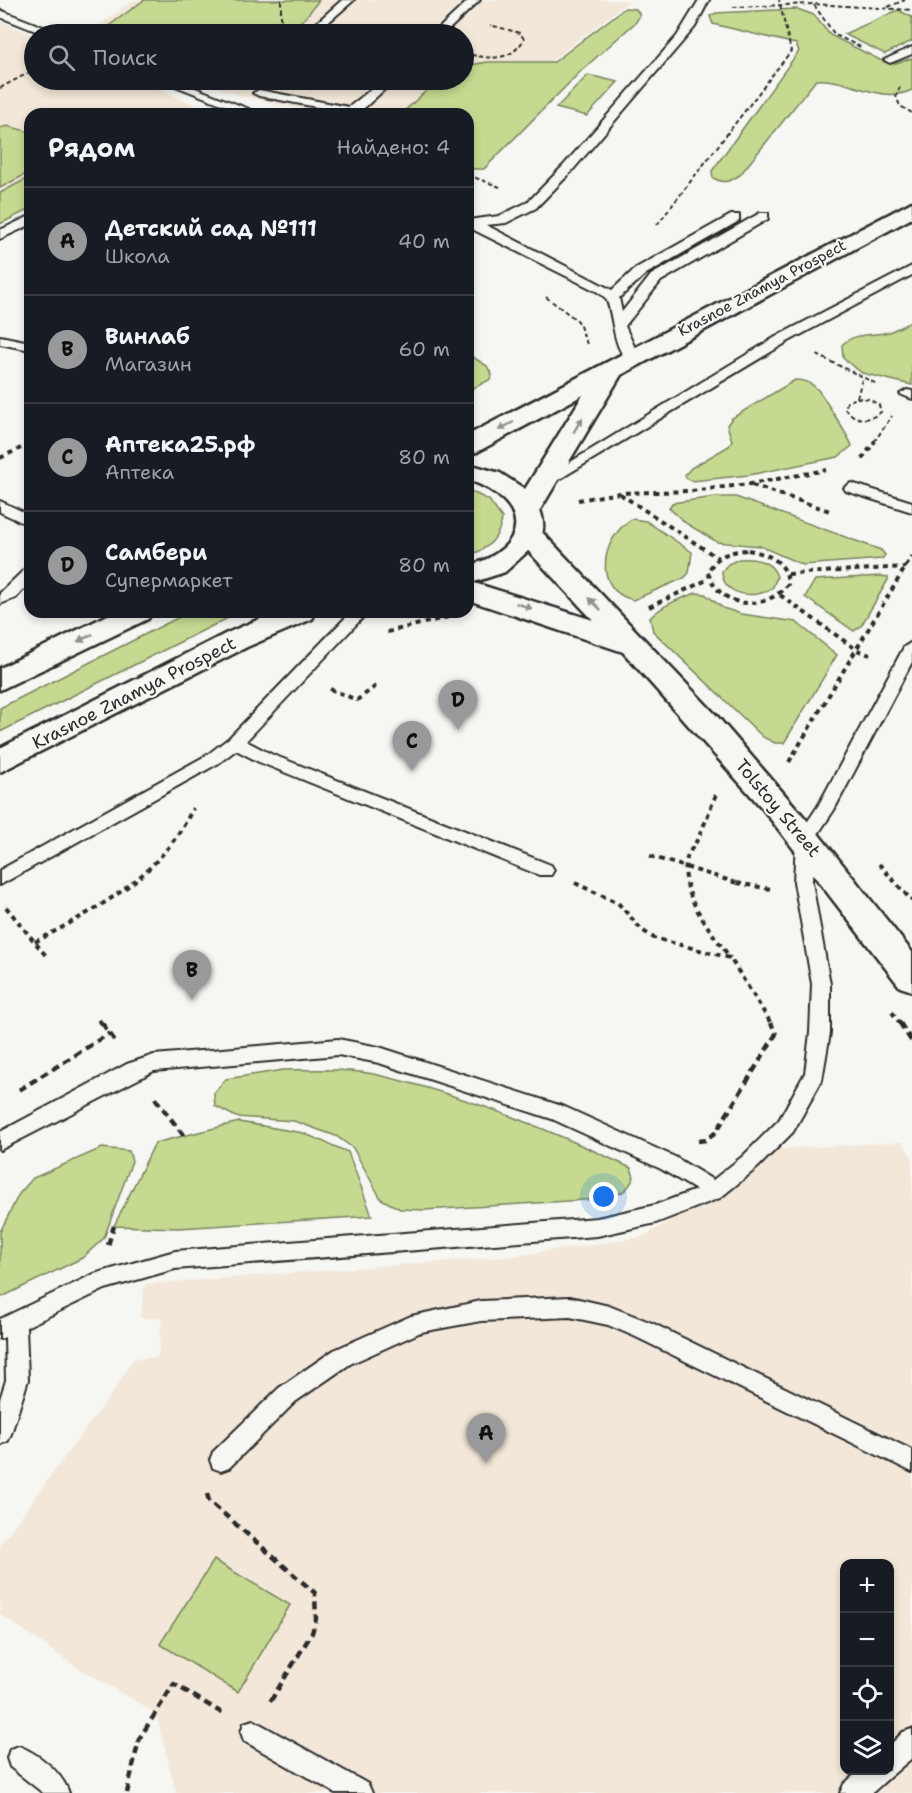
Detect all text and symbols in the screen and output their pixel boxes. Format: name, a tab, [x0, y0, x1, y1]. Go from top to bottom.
search box	[24, 24, 474, 90]
icon: search	[45, 41, 78, 74]
text: Поиск	[93, 43, 157, 72]
text: Рядом	[48, 130, 135, 165]
text: Найдено: 4	[337, 134, 450, 160]
text: Детский сад №111	[105, 214, 317, 243]
text: A	[60, 228, 75, 254]
text: 40 m	[398, 228, 450, 254]
street label: Krasnoe Znamya Prospect	[674, 235, 850, 341]
text: Школа	[105, 243, 170, 269]
text: Винлаб	[105, 322, 190, 351]
text: B	[61, 336, 74, 362]
text: 60 m	[398, 336, 450, 362]
text: Магазин	[105, 351, 192, 377]
one-way arrow	[573, 417, 584, 433]
one-way arrow	[497, 421, 514, 431]
text: Аптека25.рф	[105, 430, 255, 459]
text: C	[61, 444, 74, 470]
text: 80 m	[398, 444, 450, 470]
text: Аптека	[105, 459, 174, 485]
text: Самбери	[105, 538, 207, 567]
text: D	[60, 552, 75, 578]
text: 80 m	[398, 552, 450, 578]
text: Супермаркет	[105, 567, 232, 593]
one-way arrow	[588, 596, 602, 611]
one-way arrow	[515, 602, 533, 612]
street label: Krasnoe Znamya Prospect	[28, 631, 240, 755]
one-way arrow	[77, 633, 94, 643]
pin: D	[438, 680, 478, 730]
pin: C	[392, 722, 432, 771]
street label: Tolstoy Street	[730, 754, 826, 862]
pin: B	[172, 950, 212, 1000]
your location	[589, 1182, 618, 1211]
pin: A	[466, 1414, 506, 1463]
map controls	[840, 1559, 894, 1775]
button: +	[840, 1559, 894, 1613]
button: −	[840, 1613, 894, 1667]
button: locate	[840, 1667, 894, 1721]
button: layers	[840, 1721, 894, 1775]

